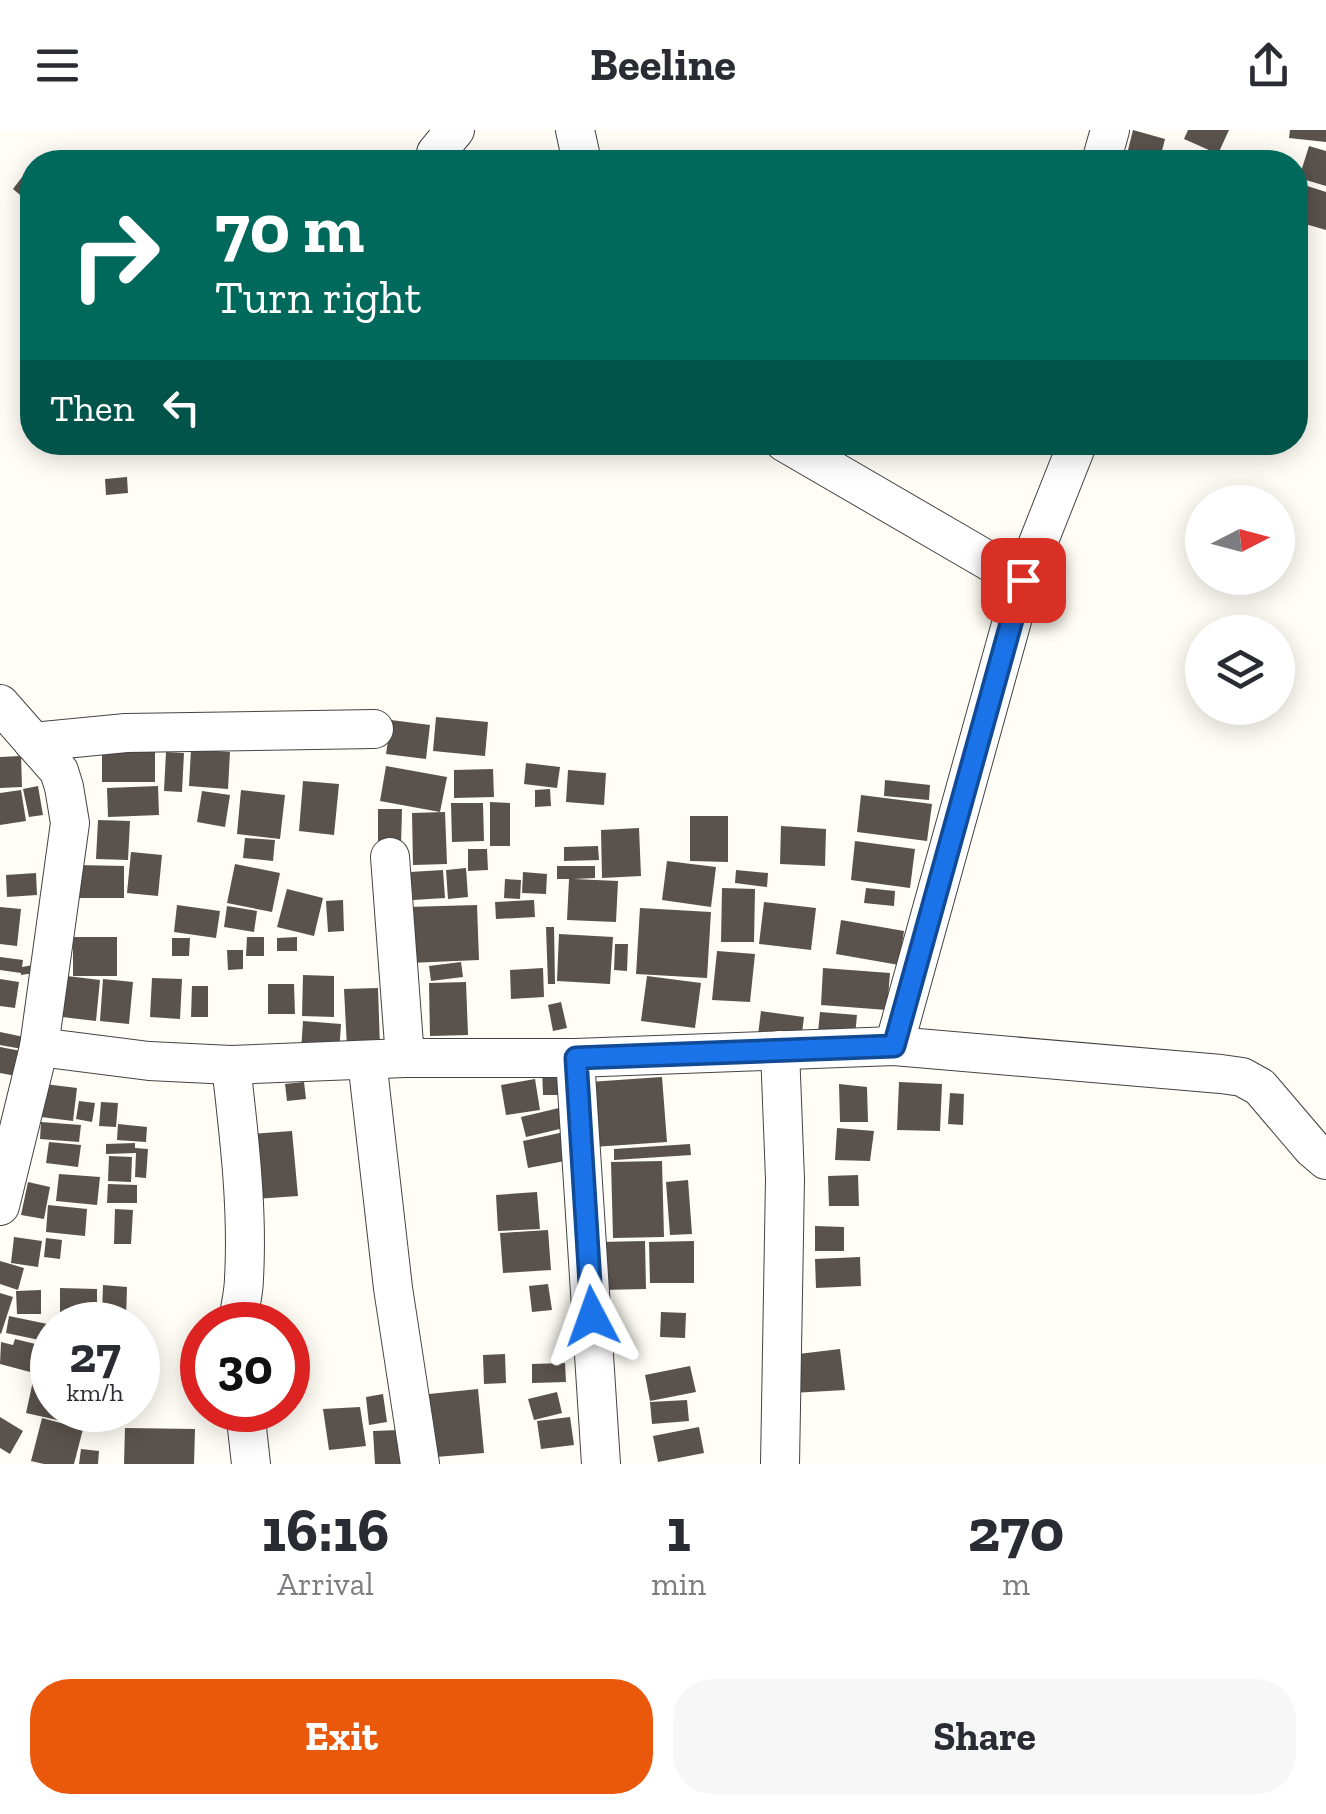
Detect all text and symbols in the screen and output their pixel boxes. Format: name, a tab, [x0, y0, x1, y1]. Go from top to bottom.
icon: menu	[30, 38, 85, 93]
text: Beeline	[590, 38, 736, 92]
icon: share	[1241, 38, 1296, 93]
text: 70 m	[215, 186, 364, 270]
icon: right	[50, 190, 180, 320]
text: Turn right	[215, 271, 421, 325]
icon: left	[154, 380, 209, 435]
text: Then	[50, 385, 134, 431]
north arrow	[1185, 485, 1295, 595]
map controls	[1185, 485, 1295, 725]
pin	[981, 538, 1066, 623]
icon: arrive	[996, 553, 1051, 608]
button: layers	[1185, 615, 1295, 725]
position arrow	[540, 1264, 644, 1368]
speed limit sign: 30	[180, 1302, 310, 1432]
text: 27	[69, 1325, 121, 1385]
text: km/h	[66, 1377, 124, 1407]
text: 16:16	[262, 1494, 389, 1566]
text: 1	[666, 1494, 691, 1566]
text: 270	[968, 1494, 1064, 1566]
text: Arrival	[277, 1565, 374, 1603]
text: min	[651, 1565, 706, 1603]
text: m	[1002, 1565, 1030, 1603]
button: Exit	[30, 1679, 653, 1794]
button: Share	[673, 1679, 1296, 1794]

